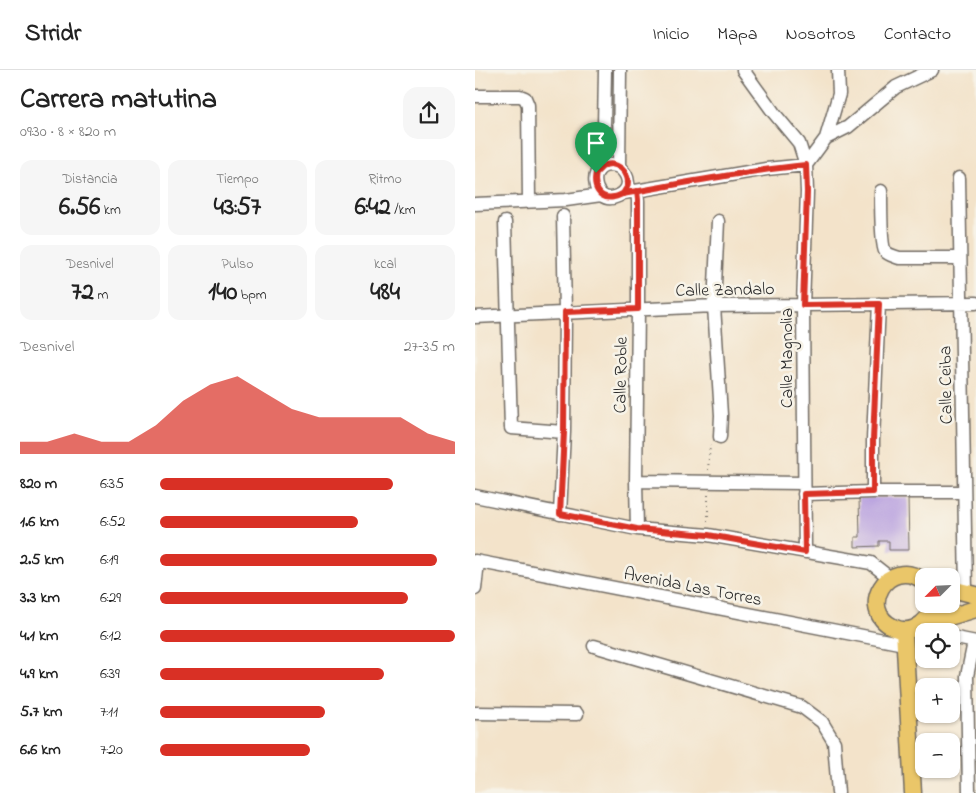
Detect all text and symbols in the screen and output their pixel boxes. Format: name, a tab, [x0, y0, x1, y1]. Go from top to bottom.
text: Stridr	[25, 17, 81, 52]
text: Inicio	[652, 22, 689, 48]
text: Mapa	[717, 22, 758, 48]
text: Nosotros	[786, 22, 856, 48]
text: Contacto	[884, 22, 951, 48]
text: Carrera matutina	[20, 80, 217, 121]
button: share	[403, 87, 455, 139]
text: 09:30 · 8 × 820 m	[20, 120, 116, 144]
pin	[575, 122, 617, 173]
icon: arrive	[582, 129, 610, 157]
text: Distancia	[62, 169, 118, 190]
text: Tiempo	[216, 169, 259, 190]
text: Ritmo	[369, 169, 402, 190]
text: 6.56	[59, 190, 100, 226]
text: 43:57	[214, 190, 261, 226]
text: 6:42	[355, 190, 391, 226]
text: km	[100, 200, 121, 221]
text: /km	[391, 200, 416, 221]
text: Desnivel	[66, 254, 114, 275]
text: Pulso	[221, 254, 253, 275]
text: kcal	[374, 254, 396, 275]
text: 72	[71, 275, 94, 311]
text: 140	[208, 275, 237, 311]
text: 484	[370, 275, 400, 311]
street label: Calle Zandalo	[675, 277, 775, 305]
text: m	[94, 285, 108, 306]
text: bpm	[237, 285, 267, 306]
street label: Calle Magnolia	[775, 308, 802, 408]
text: Desnivel	[20, 335, 74, 359]
text: 27–35 m	[404, 335, 455, 359]
street label: Calle Roble	[608, 335, 636, 414]
street label: Calle Ceiba	[933, 345, 961, 424]
text: 820 m	[20, 472, 57, 496]
text: 6:35	[100, 472, 124, 496]
text: 1.6 km	[20, 510, 59, 534]
text: 6:52	[100, 510, 126, 534]
text: 2.5 km	[20, 548, 64, 572]
text: 6:19	[100, 548, 118, 572]
street label: Avenida Las Torres	[621, 562, 764, 614]
north arrow	[915, 568, 960, 612]
map controls	[915, 568, 960, 778]
text: 3.3 km	[20, 586, 60, 610]
text: 6:29	[100, 586, 121, 610]
button: locate	[915, 623, 960, 668]
text: 4.1 km	[20, 624, 58, 648]
text: 6:12	[100, 624, 121, 648]
text: 4.9 km	[20, 662, 58, 686]
text: 6:39	[100, 662, 120, 686]
button: +	[915, 678, 960, 723]
text: 5.7 km	[20, 700, 62, 724]
text: 7:11	[100, 700, 118, 724]
button: −	[915, 733, 960, 778]
text: 6.6 km	[20, 738, 61, 762]
text: 7:20	[100, 738, 123, 762]

